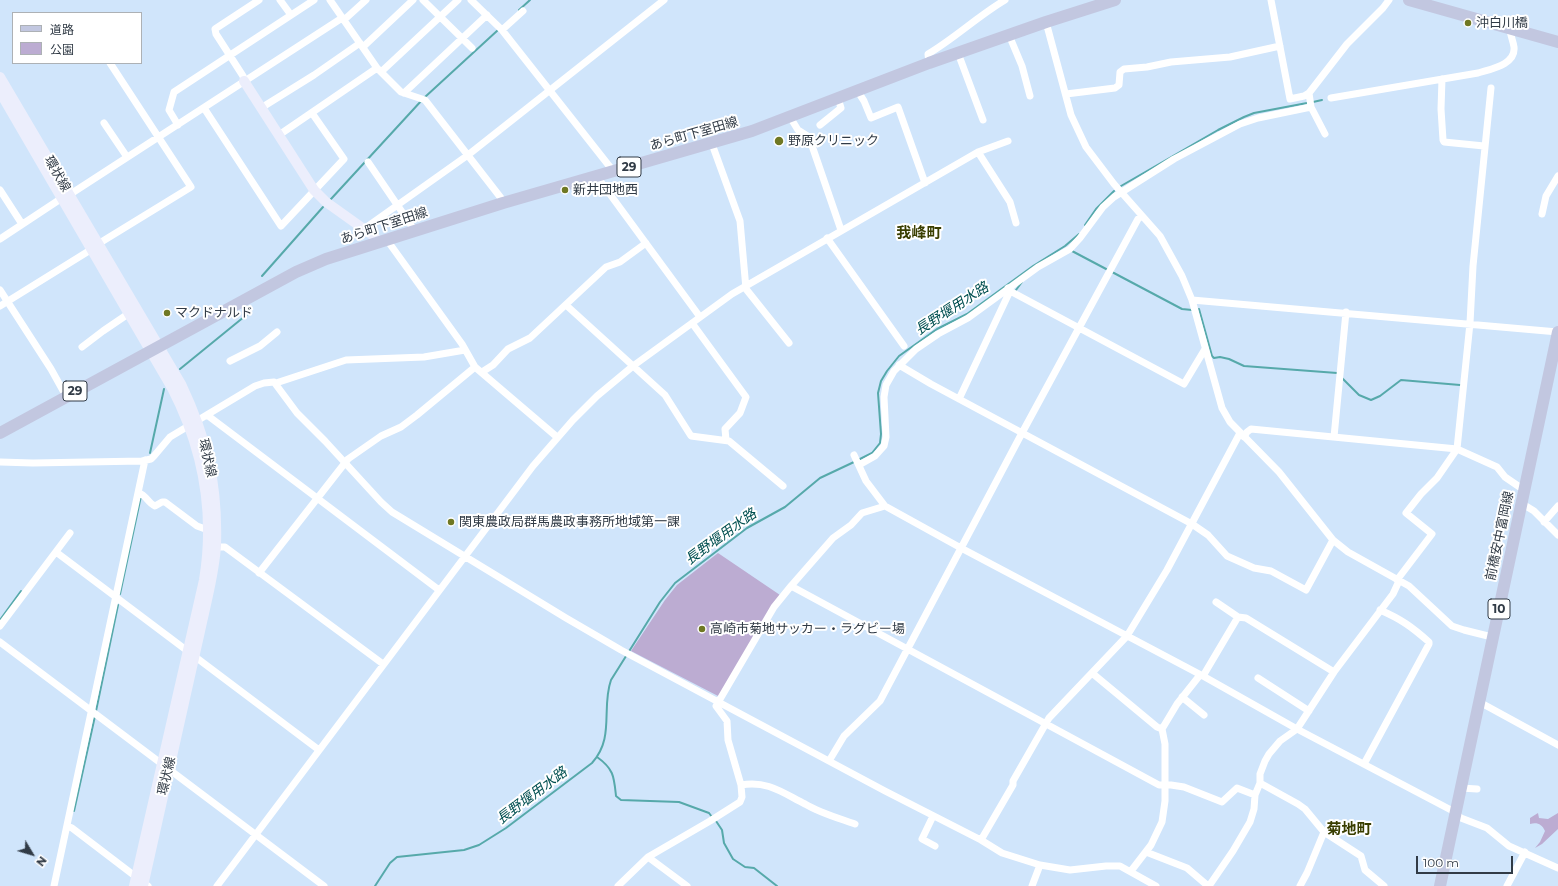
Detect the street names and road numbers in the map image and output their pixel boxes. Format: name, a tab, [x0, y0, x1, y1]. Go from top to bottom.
street label: あら町下室田線	[648, 114, 740, 154]
street label: 環状線	[40, 153, 74, 195]
road number: 29	[617, 157, 641, 177]
street label: あら町下室田線	[338, 205, 430, 247]
road number: 29	[63, 381, 87, 401]
street label: 環状線	[195, 437, 219, 479]
street label: 前橋安中富岡線	[1483, 490, 1517, 582]
road number: 10	[1488, 599, 1510, 619]
street label: 環状線	[155, 755, 179, 797]

